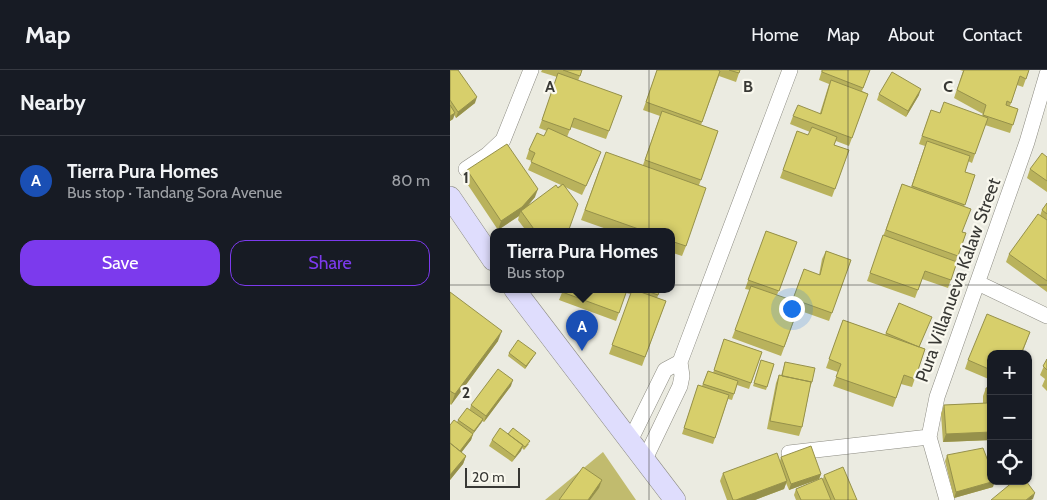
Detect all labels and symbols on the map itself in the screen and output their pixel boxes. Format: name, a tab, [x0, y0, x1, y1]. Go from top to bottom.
text: A	[545, 77, 555, 96]
text: B	[743, 77, 753, 96]
text: C	[943, 77, 953, 96]
text: 1	[463, 168, 469, 187]
street label: Pura Villanueva Kalaw Street	[911, 175, 1005, 385]
your location	[779, 296, 805, 322]
pin: A	[566, 310, 598, 351]
text: 2	[462, 383, 470, 402]
scale bar	[465, 465, 520, 488]

